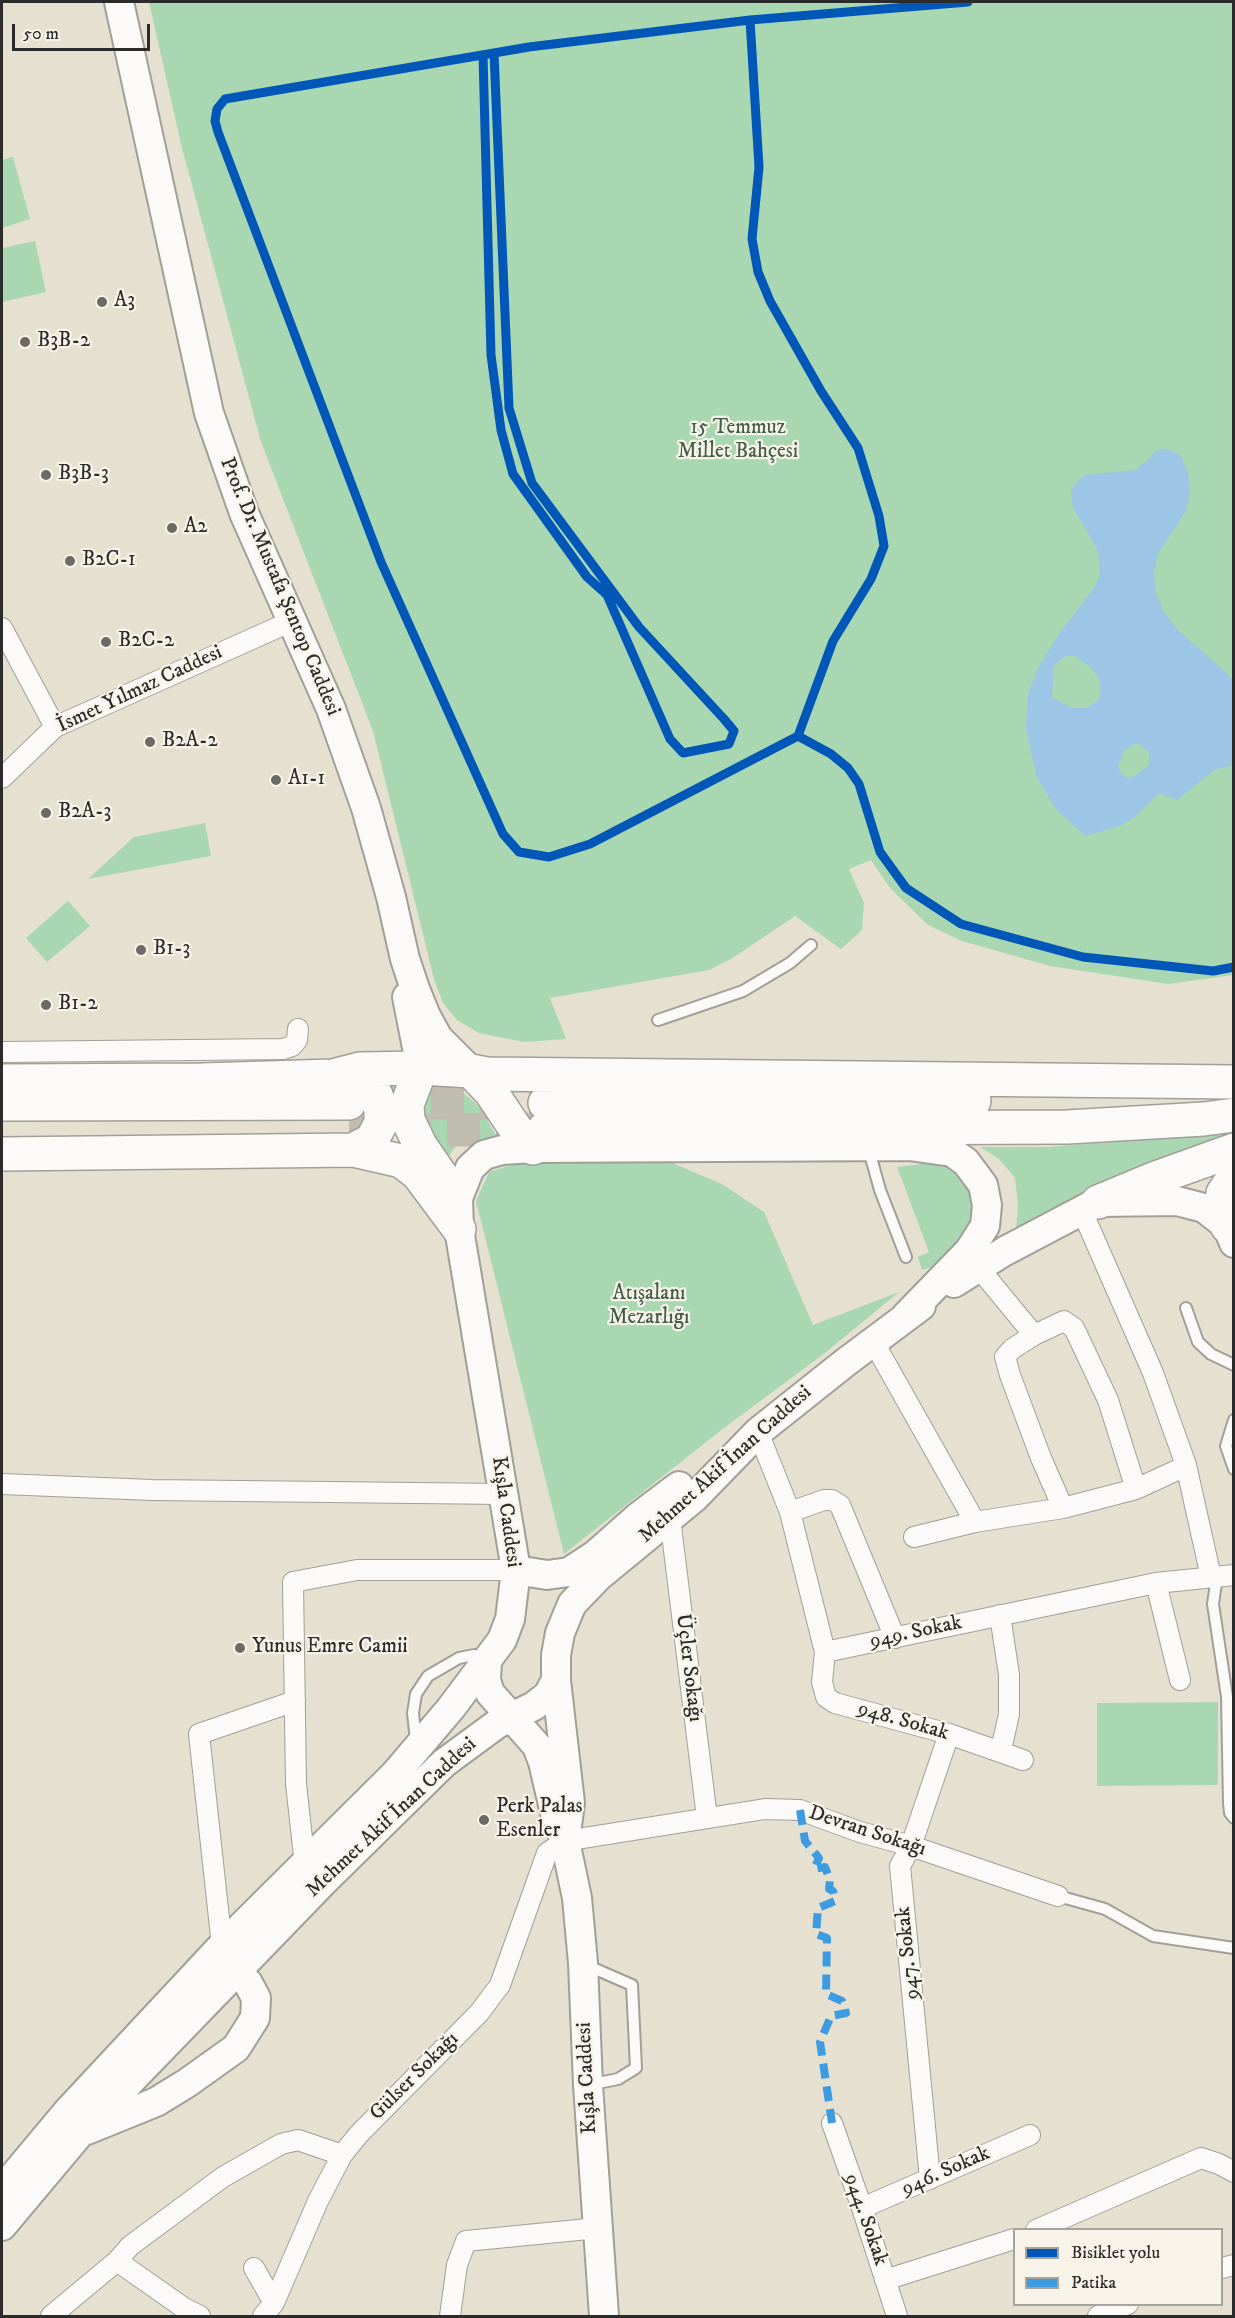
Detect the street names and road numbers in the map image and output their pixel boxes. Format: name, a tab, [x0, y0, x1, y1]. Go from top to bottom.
street label: Prof. Dr. Mustafa Şentop Caddesi	[213, 454, 345, 720]
street label: İsmet Yılmaz Caddesi	[53, 641, 227, 739]
street label: Mehmet Akif İnan Caddesi	[634, 1381, 818, 1549]
street label: Kışla Caddesi	[485, 1455, 525, 1569]
street label: 949. Sokak	[868, 1611, 964, 1655]
street label: Üçler Sokağı	[669, 1613, 707, 1723]
street label: 948. Sokak	[855, 1697, 951, 1747]
street label: Mehmet Akif İnan Caddesi	[302, 1733, 482, 1903]
street label: Devran Sokağı	[805, 1801, 929, 1863]
street label: 947. Sokak	[892, 1905, 926, 2001]
street label: Kışla Caddesi	[572, 2021, 604, 2135]
street label: Gülser Sokağı	[365, 2027, 465, 2127]
street label: 946. Sokak	[898, 2141, 994, 2203]
street label: 944. Sokak	[838, 2171, 892, 2269]

